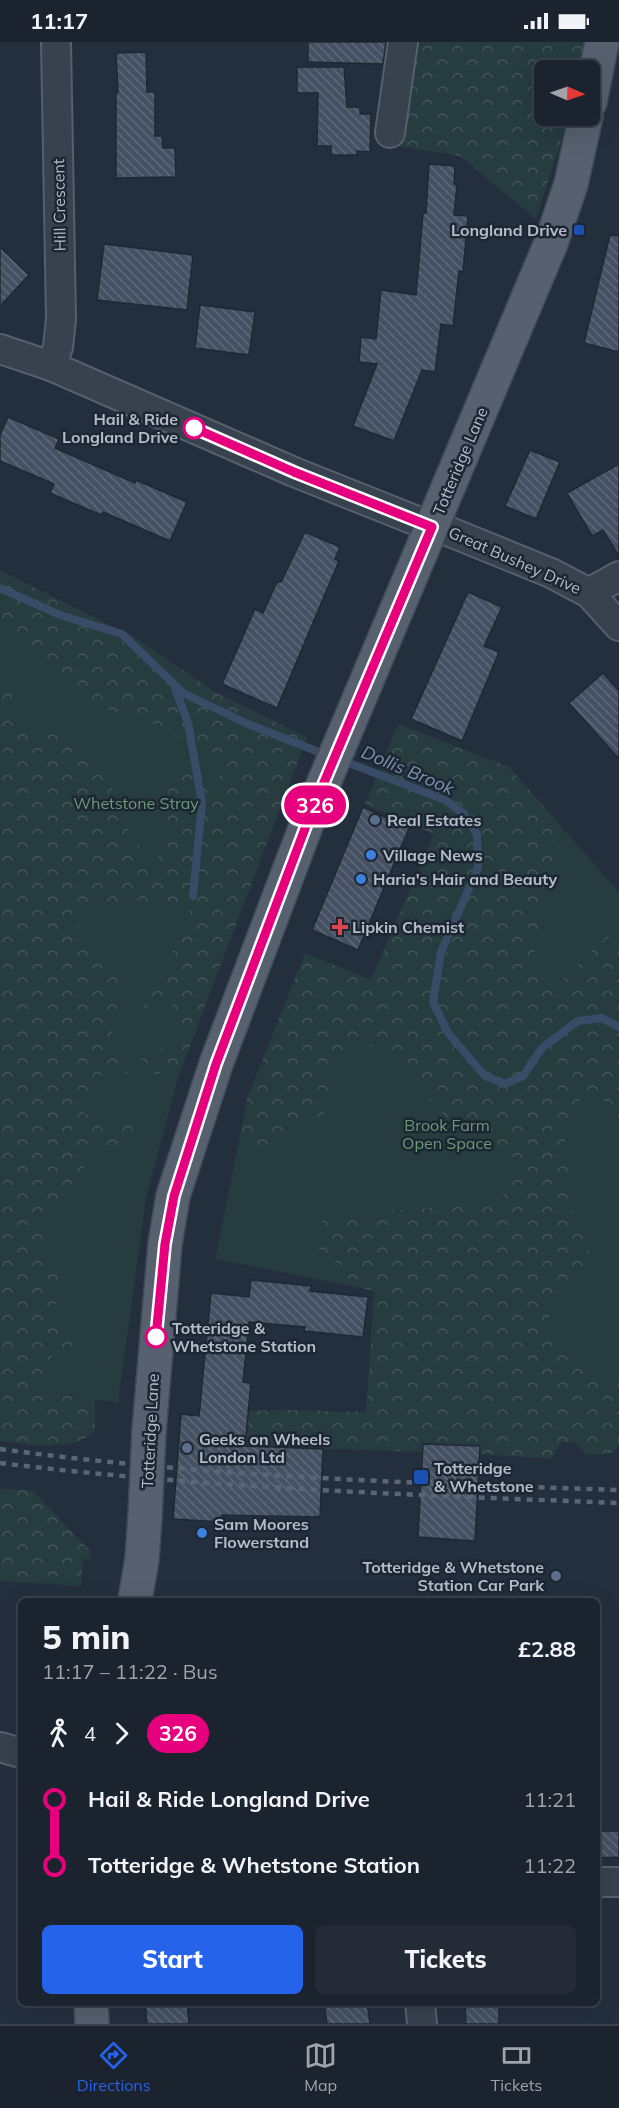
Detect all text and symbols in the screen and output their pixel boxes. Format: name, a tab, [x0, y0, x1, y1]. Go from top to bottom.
text: 11:17	[30, 7, 88, 35]
north arrow	[534, 60, 600, 126]
map controls	[534, 60, 600, 126]
street label: Hill Crescent	[48, 158, 70, 251]
place label: Longland Drive	[451, 220, 567, 240]
marker: Longland Drive	[572, 223, 586, 237]
street label: Totteridge Lane	[428, 404, 492, 518]
place label: Hail & Ride Longland Drive	[62, 409, 178, 447]
marker: Hail & Ride Longland Drive	[183, 417, 205, 439]
street label: Great Bushey Drive	[446, 522, 584, 598]
water label: Dollis Brook	[358, 740, 459, 800]
line badge: 326	[280, 786, 350, 825]
text: 326	[296, 792, 334, 818]
park label: Whetstone Stray	[73, 793, 199, 813]
place label: Real Estates	[387, 810, 481, 830]
marker: Real Estates	[368, 813, 382, 827]
place label: Village News	[382, 845, 483, 865]
marker: Village News	[364, 848, 378, 862]
place label: Haria's Hair and Beauty	[373, 869, 557, 889]
marker: Haria's Hair and Beauty	[354, 872, 368, 886]
place label: Lipkin Chemist	[352, 917, 464, 937]
marker: Lipkin Chemist	[333, 920, 347, 934]
park label: Brook Farm Open Space	[402, 1115, 492, 1153]
place label: Totteridge & Whetstone Station	[172, 1318, 316, 1356]
marker: Totteridge & Whetstone Station	[145, 1326, 167, 1348]
street label: Totteridge Lane	[137, 1373, 163, 1489]
place label: Geeks on Wheels London Ltd	[199, 1429, 330, 1467]
marker: Geeks on Wheels London Ltd	[180, 1441, 194, 1455]
place label: Totteridge & Whetstone	[434, 1458, 534, 1496]
marker: Totteridge & Whetstone	[412, 1468, 430, 1486]
place label: Sam Moores Flowerstand	[214, 1514, 309, 1552]
marker: Sam Moores Flowerstand	[195, 1526, 209, 1540]
place label: Totteridge & Whetstone Station Car Park	[363, 1557, 545, 1595]
marker: Totteridge & Whetstone Station Car Park	[549, 1569, 563, 1583]
text: 5 min	[42, 1616, 130, 1657]
text: £2.88	[518, 1635, 576, 1663]
text: 11:17 – 11:22 · Bus	[42, 1659, 218, 1684]
icon: walk	[42, 1717, 75, 1750]
icon: forward	[105, 1717, 138, 1750]
text: 326	[159, 1720, 197, 1746]
text: 4	[84, 1721, 96, 1746]
text: Hail & Ride Longland Drive	[88, 1785, 370, 1813]
text: 11:21	[523, 1787, 576, 1812]
text: Totteridge & Whetstone Station	[88, 1851, 420, 1879]
text: 11:22	[523, 1853, 576, 1878]
button: Start	[42, 1925, 303, 1994]
button: Tickets	[315, 1925, 576, 1994]
tab: Directions	[77, 2039, 151, 2095]
tab: Map	[304, 2039, 337, 2095]
tab: Tickets	[491, 2039, 542, 2095]

